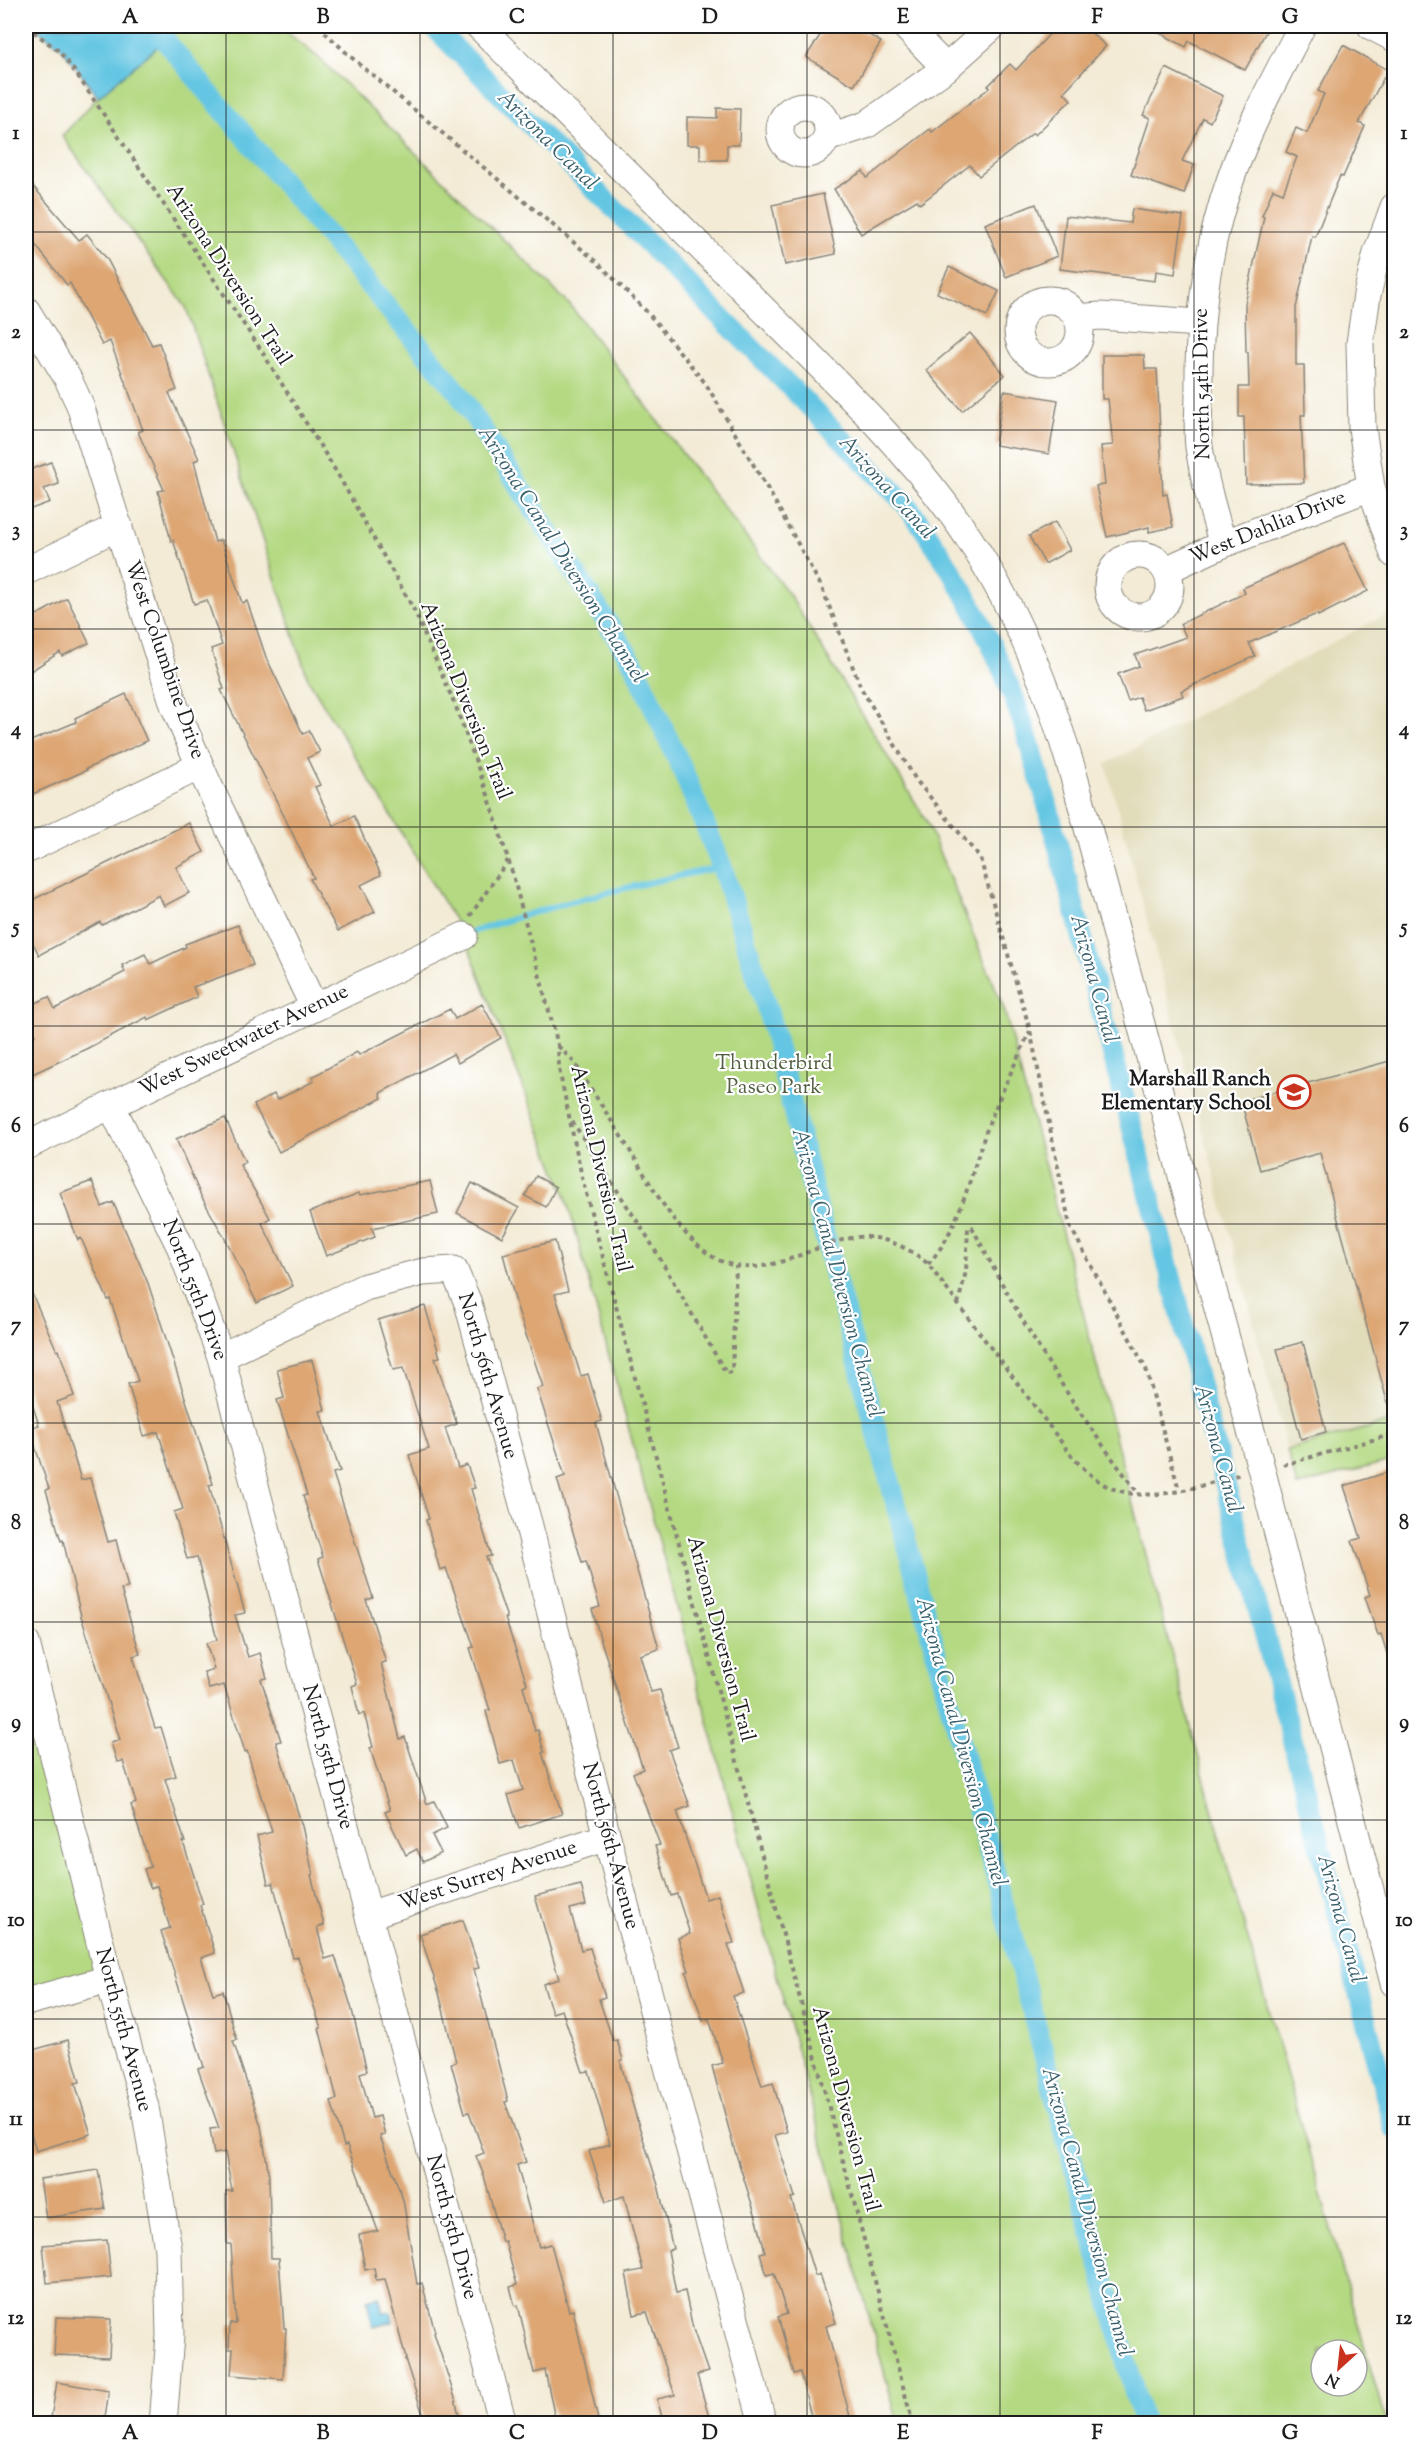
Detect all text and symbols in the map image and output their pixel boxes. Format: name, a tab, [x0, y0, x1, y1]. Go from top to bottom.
text: A	[122, 4, 139, 33]
text: B	[317, 4, 330, 33]
text: C	[509, 4, 525, 33]
text: D	[702, 4, 718, 33]
text: E	[897, 4, 910, 33]
text: F	[1091, 4, 1103, 33]
text: G	[1282, 4, 1299, 33]
water label: Arizona Canal	[489, 83, 605, 199]
text: 1	[13, 120, 20, 149]
text: 1	[1401, 120, 1408, 149]
street label: Arizona Diversion Trail	[158, 178, 298, 372]
street label: North 54th Drive	[1187, 308, 1219, 460]
text: 2	[11, 319, 21, 348]
text: 2	[1399, 319, 1409, 348]
water label: Arizona Canal Diversion Channel	[468, 420, 654, 690]
water label: Arizona Canal	[830, 428, 942, 548]
street label: West Dahlia Drive	[1185, 483, 1351, 573]
text: 3	[12, 517, 20, 546]
text: 3	[1400, 517, 1408, 546]
street label: West Columbine Drive	[116, 557, 212, 763]
street label: Arizona Diversion Trail	[411, 597, 519, 805]
text: 4	[10, 716, 21, 745]
text: 4	[1398, 716, 1409, 745]
water label: Arizona Canal	[1060, 911, 1126, 1047]
text: 5	[11, 914, 20, 943]
text: 5	[1399, 914, 1408, 943]
street label: West Sweetwater Avenue	[134, 977, 354, 1105]
park label: Thunderbird Paseo Park	[715, 1049, 833, 1103]
street label: Arizona Diversion Trail	[562, 1062, 638, 1276]
place label: Marshall Ranch Elementary School	[1102, 1065, 1272, 1119]
school or university icon: Marshall Ranch Elementary School	[1276, 1074, 1312, 1110]
text: 6	[11, 1113, 21, 1142]
text: 6	[1399, 1113, 1409, 1142]
water label: Arizona Canal Diversion Channel	[782, 1125, 890, 1422]
street label: North 55th Drive	[153, 1215, 235, 1365]
street label: North 56th Avenue	[449, 1289, 525, 1463]
text: 7	[11, 1312, 22, 1341]
text: 7	[1399, 1312, 1410, 1341]
water label: Arizona Canal	[1184, 1381, 1250, 1517]
text: 8	[11, 1510, 21, 1539]
text: 8	[1399, 1510, 1409, 1539]
street label: Arizona Diversion Trail	[678, 1533, 762, 1745]
water label: Arizona Canal Diversion Channel	[906, 1594, 1014, 1891]
street label: North 55th Drive	[293, 1681, 361, 1833]
text: 9	[11, 1709, 21, 1738]
text: 9	[1399, 1709, 1409, 1738]
street label: North 56th Avenue	[573, 1759, 647, 1933]
street label: West Surrey Avenue	[395, 1833, 581, 1919]
water label: Arizona Canal	[1307, 1851, 1373, 1987]
text: 10	[7, 1907, 25, 1936]
text: 10	[1395, 1907, 1413, 1936]
street label: North 55th Avenue	[87, 1945, 159, 2115]
street label: Arizona Diversion Trail	[803, 2003, 887, 2215]
water label: Arizona Canal Diversion Channel	[1032, 2064, 1140, 2361]
text: 11	[9, 2106, 23, 2135]
text: 11	[1397, 2106, 1411, 2135]
street label: North 55th Drive	[417, 2151, 485, 2303]
text: 12	[8, 2305, 25, 2334]
text: 12	[1396, 2305, 1413, 2334]
north arrow	[1309, 2338, 1369, 2398]
text: N	[1322, 2366, 1344, 2392]
text: A	[122, 2420, 139, 2449]
text: B	[317, 2420, 330, 2449]
text: C	[509, 2420, 525, 2449]
text: D	[702, 2420, 718, 2449]
text: E	[897, 2420, 910, 2449]
text: F	[1091, 2420, 1103, 2449]
text: G	[1282, 2420, 1299, 2449]

